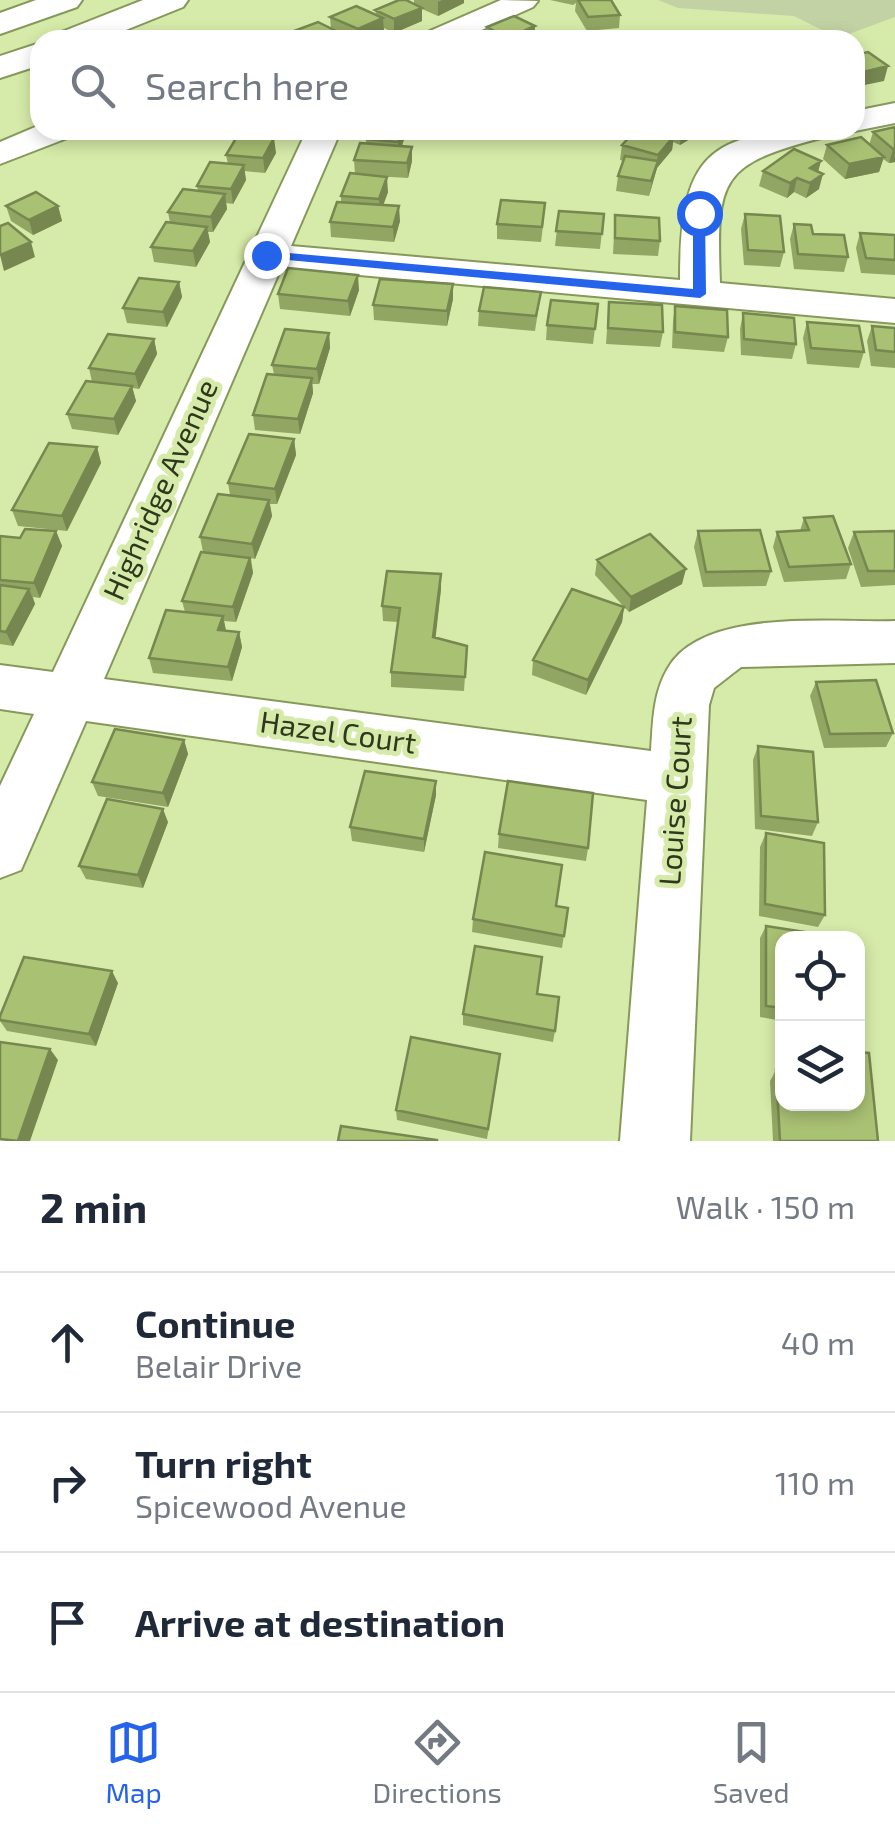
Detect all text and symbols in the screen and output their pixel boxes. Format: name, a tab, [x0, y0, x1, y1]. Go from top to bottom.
search box	[30, 30, 865, 140]
icon: search	[65, 58, 120, 113]
text: Search here	[145, 62, 349, 108]
route start	[677, 191, 723, 237]
route end	[244, 233, 290, 279]
street label: Highridge Avenue	[94, 373, 224, 605]
street label: Hazel Court	[258, 702, 419, 760]
street label: Louise Court	[650, 715, 698, 887]
map controls	[775, 931, 865, 1111]
button: locate	[775, 931, 865, 1021]
button: layers	[775, 1021, 865, 1111]
text: 2 min	[40, 1181, 147, 1231]
text: Walk · 150 m	[676, 1187, 855, 1225]
text: Continue	[135, 1300, 295, 1346]
icon: ahead	[40, 1315, 95, 1370]
text: 40 m	[781, 1323, 855, 1361]
text: Belair Drive	[135, 1346, 302, 1384]
text: Turn right	[135, 1440, 312, 1486]
icon: right	[40, 1455, 95, 1510]
text: 110 m	[775, 1463, 855, 1501]
text: Spicewood Avenue	[135, 1486, 407, 1524]
icon: arrive	[40, 1595, 95, 1650]
text: Arrive at destination	[135, 1599, 505, 1645]
tab: Map	[105, 1715, 162, 1809]
tab: Directions	[373, 1715, 502, 1809]
tab: Saved	[713, 1715, 790, 1809]

